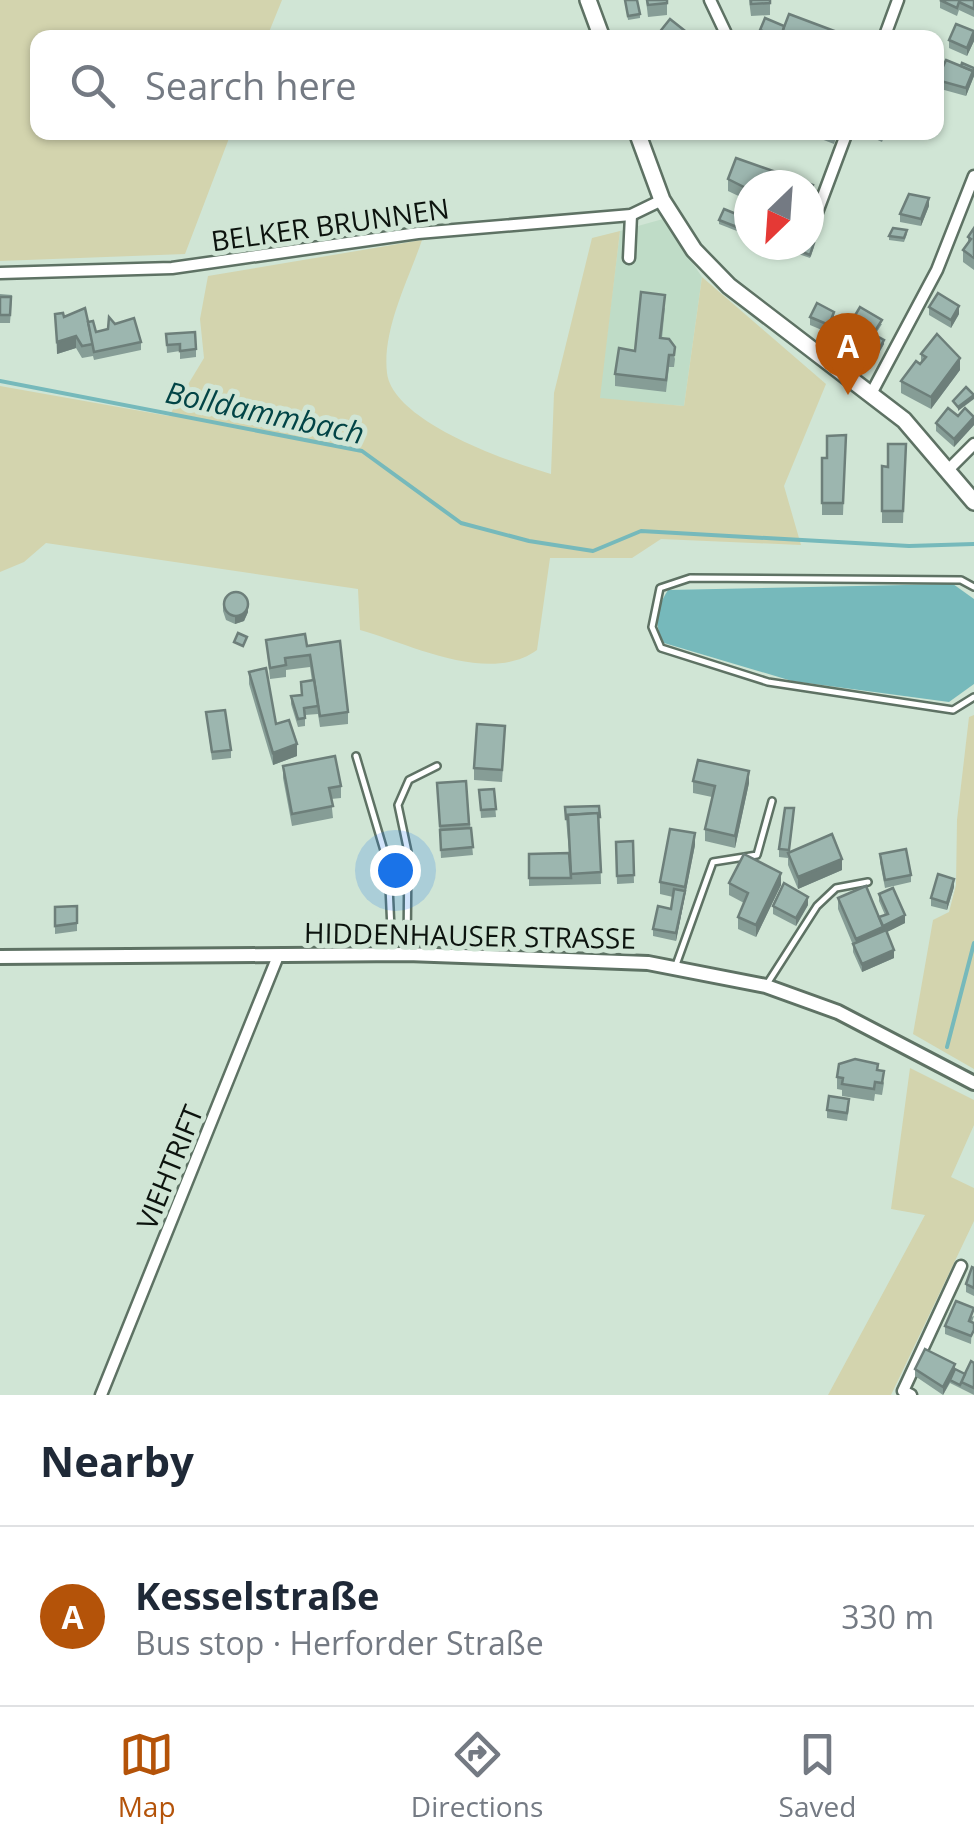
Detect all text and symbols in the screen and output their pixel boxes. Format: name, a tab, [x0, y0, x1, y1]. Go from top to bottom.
search box	[30, 30, 944, 140]
icon: search	[65, 58, 120, 113]
text: Search here	[145, 59, 357, 111]
north arrow	[734, 170, 824, 260]
street label: BELKER BRUNNEN	[208, 188, 452, 260]
pin: A	[816, 312, 880, 395]
water label: Bolldammbach	[162, 371, 368, 453]
your location	[370, 845, 421, 896]
street label: HIDDENHAUSER STRASSE	[304, 913, 636, 957]
street label: VIEHTRIFT	[127, 1099, 211, 1235]
text: Nearby	[40, 1432, 194, 1489]
text: Kesselstraße	[135, 1569, 380, 1621]
text: A	[61, 1595, 84, 1638]
text: 330 m	[841, 1595, 934, 1638]
text: Bus stop · Herforder Straße	[135, 1621, 544, 1664]
tab: Map	[118, 1727, 176, 1825]
tab: Directions	[411, 1727, 543, 1825]
tab: Saved	[779, 1727, 856, 1825]

